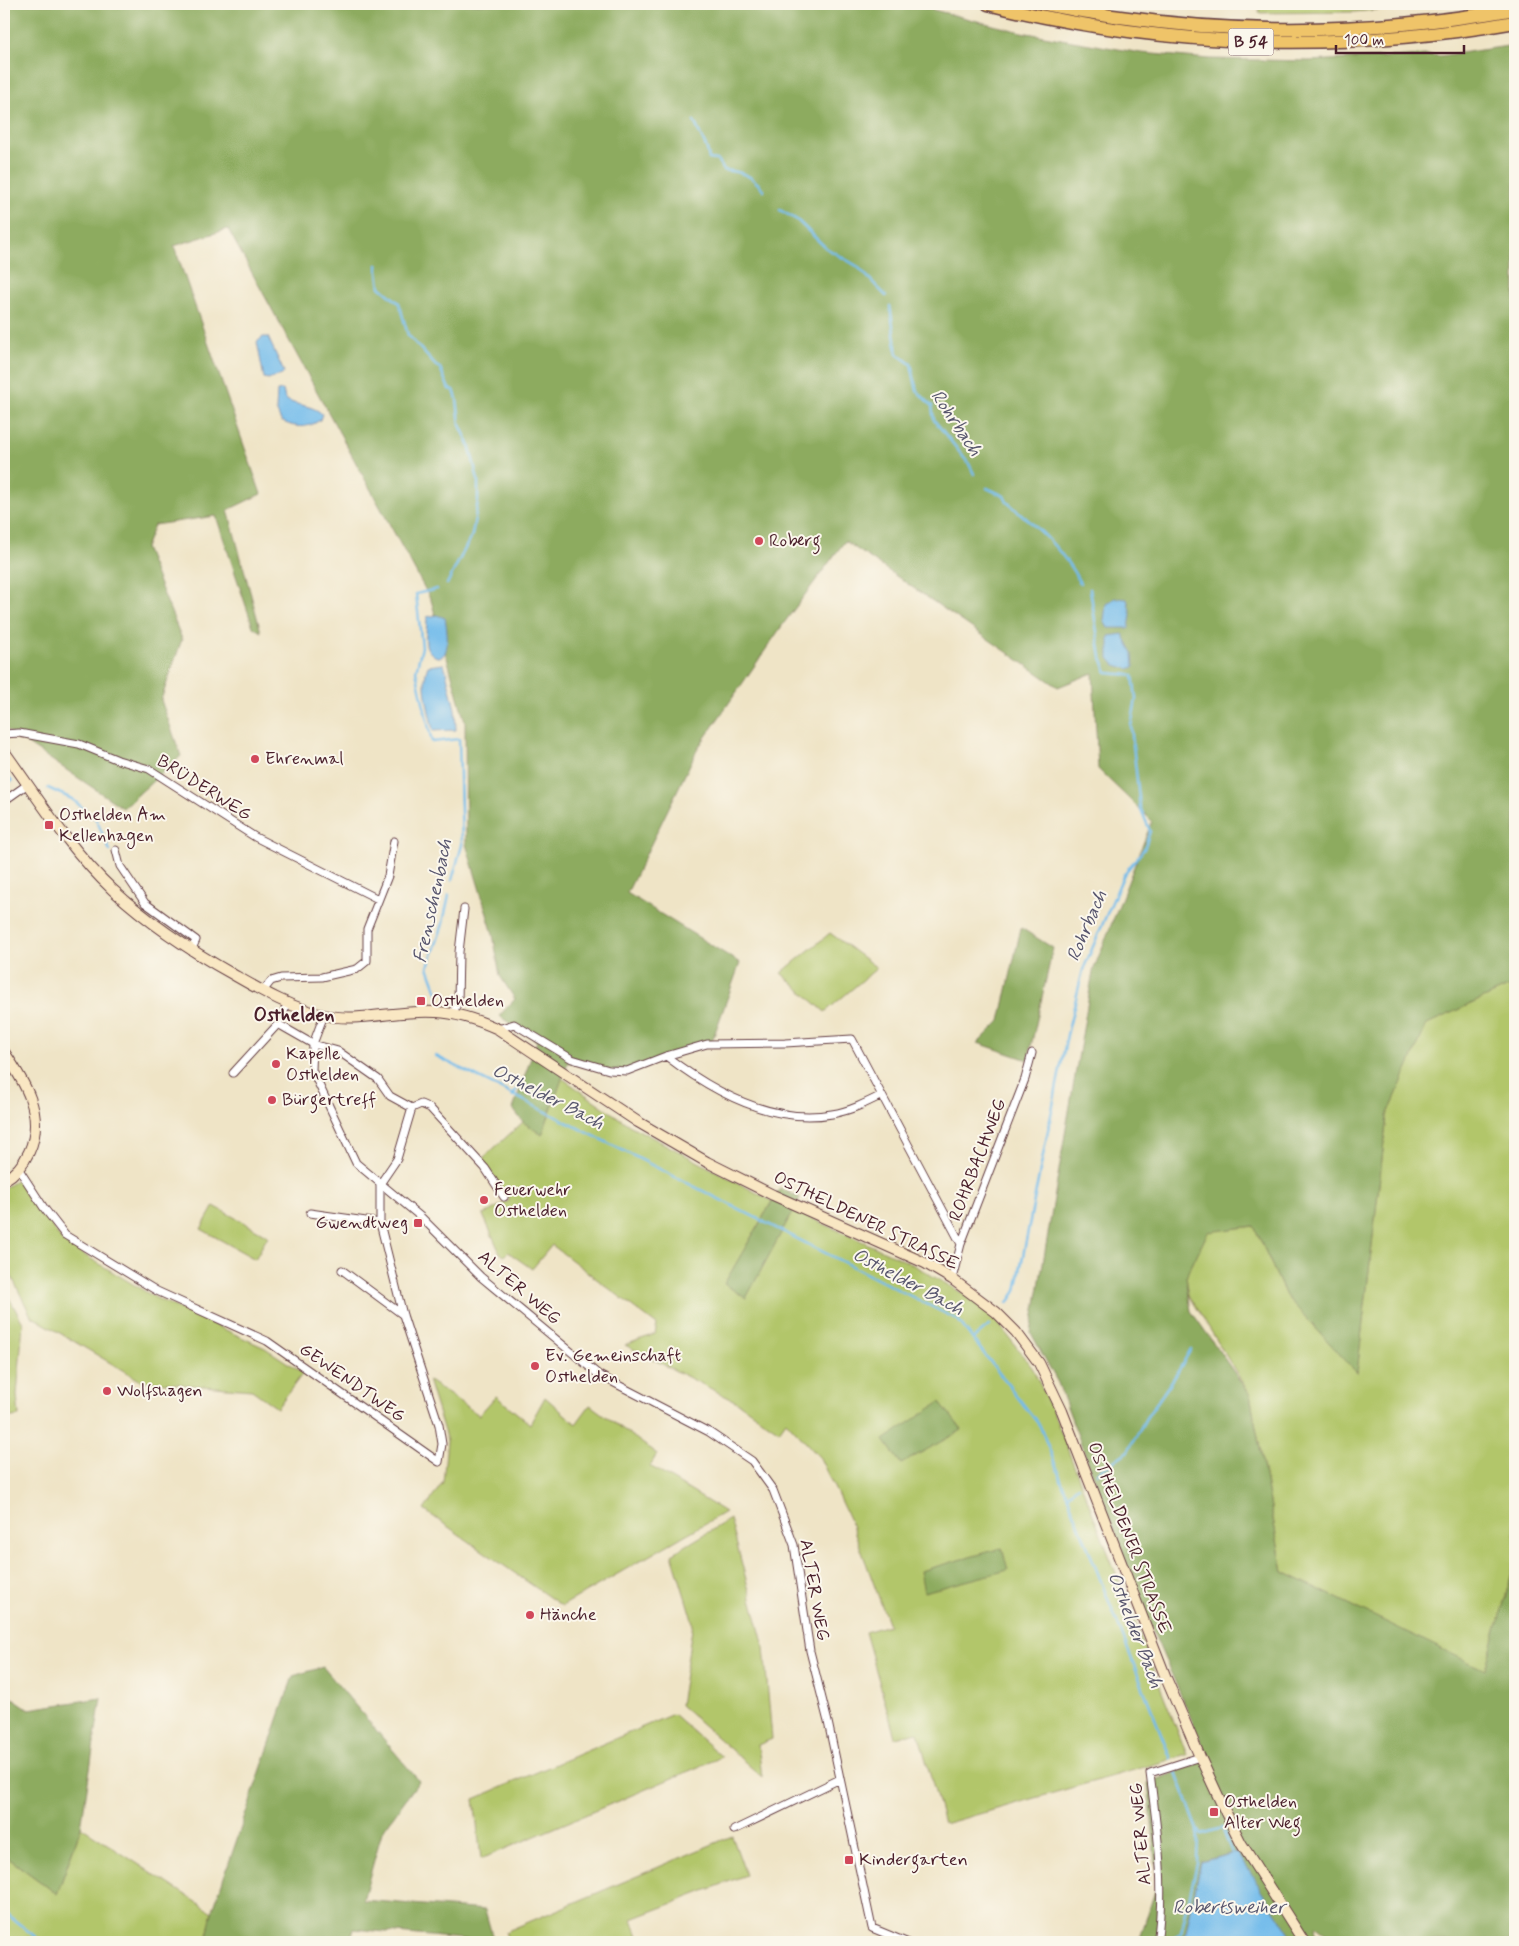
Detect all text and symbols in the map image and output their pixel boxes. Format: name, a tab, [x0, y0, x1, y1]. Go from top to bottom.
scale bar	[1336, 22, 1464, 54]
road number: B 54	[1228, 28, 1274, 56]
text: 100 m	[1344, 31, 1384, 51]
water label: Rohrbach	[925, 385, 987, 461]
place label: Roberg	[769, 529, 821, 555]
marker: Roberg	[753, 535, 765, 547]
place label: Ehrenmal	[265, 747, 344, 771]
street label: BRÜDERWEG	[152, 749, 256, 827]
marker: Ehrenmal	[249, 753, 261, 765]
place label: Osthelden Am Kellenhagen	[59, 803, 166, 849]
marker: Osthelden Am Kellenhagen	[43, 819, 55, 831]
water label: Frenschenbach	[408, 836, 458, 965]
water label: Rohrbach	[1061, 886, 1113, 965]
place label: Osthelden	[431, 989, 504, 1013]
marker: Osthelden	[415, 995, 427, 1007]
district label: Osthelden	[253, 1002, 335, 1029]
place label: Kapelle Osthelden	[286, 1042, 359, 1087]
marker: Kapelle Osthelden	[270, 1058, 282, 1070]
water label: Osthelder Bach	[488, 1058, 608, 1136]
place label: Bürgertreff	[282, 1088, 376, 1114]
marker: Bürgertreff	[266, 1094, 278, 1106]
street label: ROHRBACHWEG	[944, 1095, 1012, 1225]
street label: OSTHELDENER STRASSE	[769, 1166, 963, 1276]
place label: Feuerwehr Osthelden	[494, 1178, 571, 1223]
marker: Feuerwehr Osthelden	[478, 1194, 490, 1206]
place label: Gwendtweg	[316, 1211, 408, 1235]
marker: Gwendtweg	[412, 1217, 424, 1229]
water label: Osthelder Bach	[848, 1242, 968, 1322]
street label: ALTER WEG	[472, 1245, 566, 1331]
street label: GEWENDTWEG	[294, 1338, 410, 1428]
place label: Ev. Gemeinschaft Osthelden	[545, 1344, 682, 1389]
marker: Ev. Gemeinschaft Osthelden	[529, 1360, 541, 1372]
place label: Wolfshagen	[117, 1379, 203, 1403]
marker: Wolfshagen	[101, 1385, 113, 1397]
street label: OSTHELDENER STRASSE	[1081, 1439, 1177, 1637]
street label: ALTER WEG	[793, 1537, 835, 1643]
water label: Osthelder Bach	[1101, 1568, 1169, 1692]
place label: Hänche	[540, 1603, 597, 1627]
marker: Hänche	[524, 1609, 536, 1621]
street label: ALTER WEG	[1125, 1782, 1157, 1886]
place label: Osthelden Alter Weg	[1224, 1790, 1301, 1837]
marker: Osthelden Alter Weg	[1208, 1806, 1220, 1818]
place label: Kindergarten	[859, 1848, 968, 1874]
marker: Kindergarten	[843, 1854, 855, 1866]
water label: Robertsweiher	[1173, 1895, 1288, 1920]

